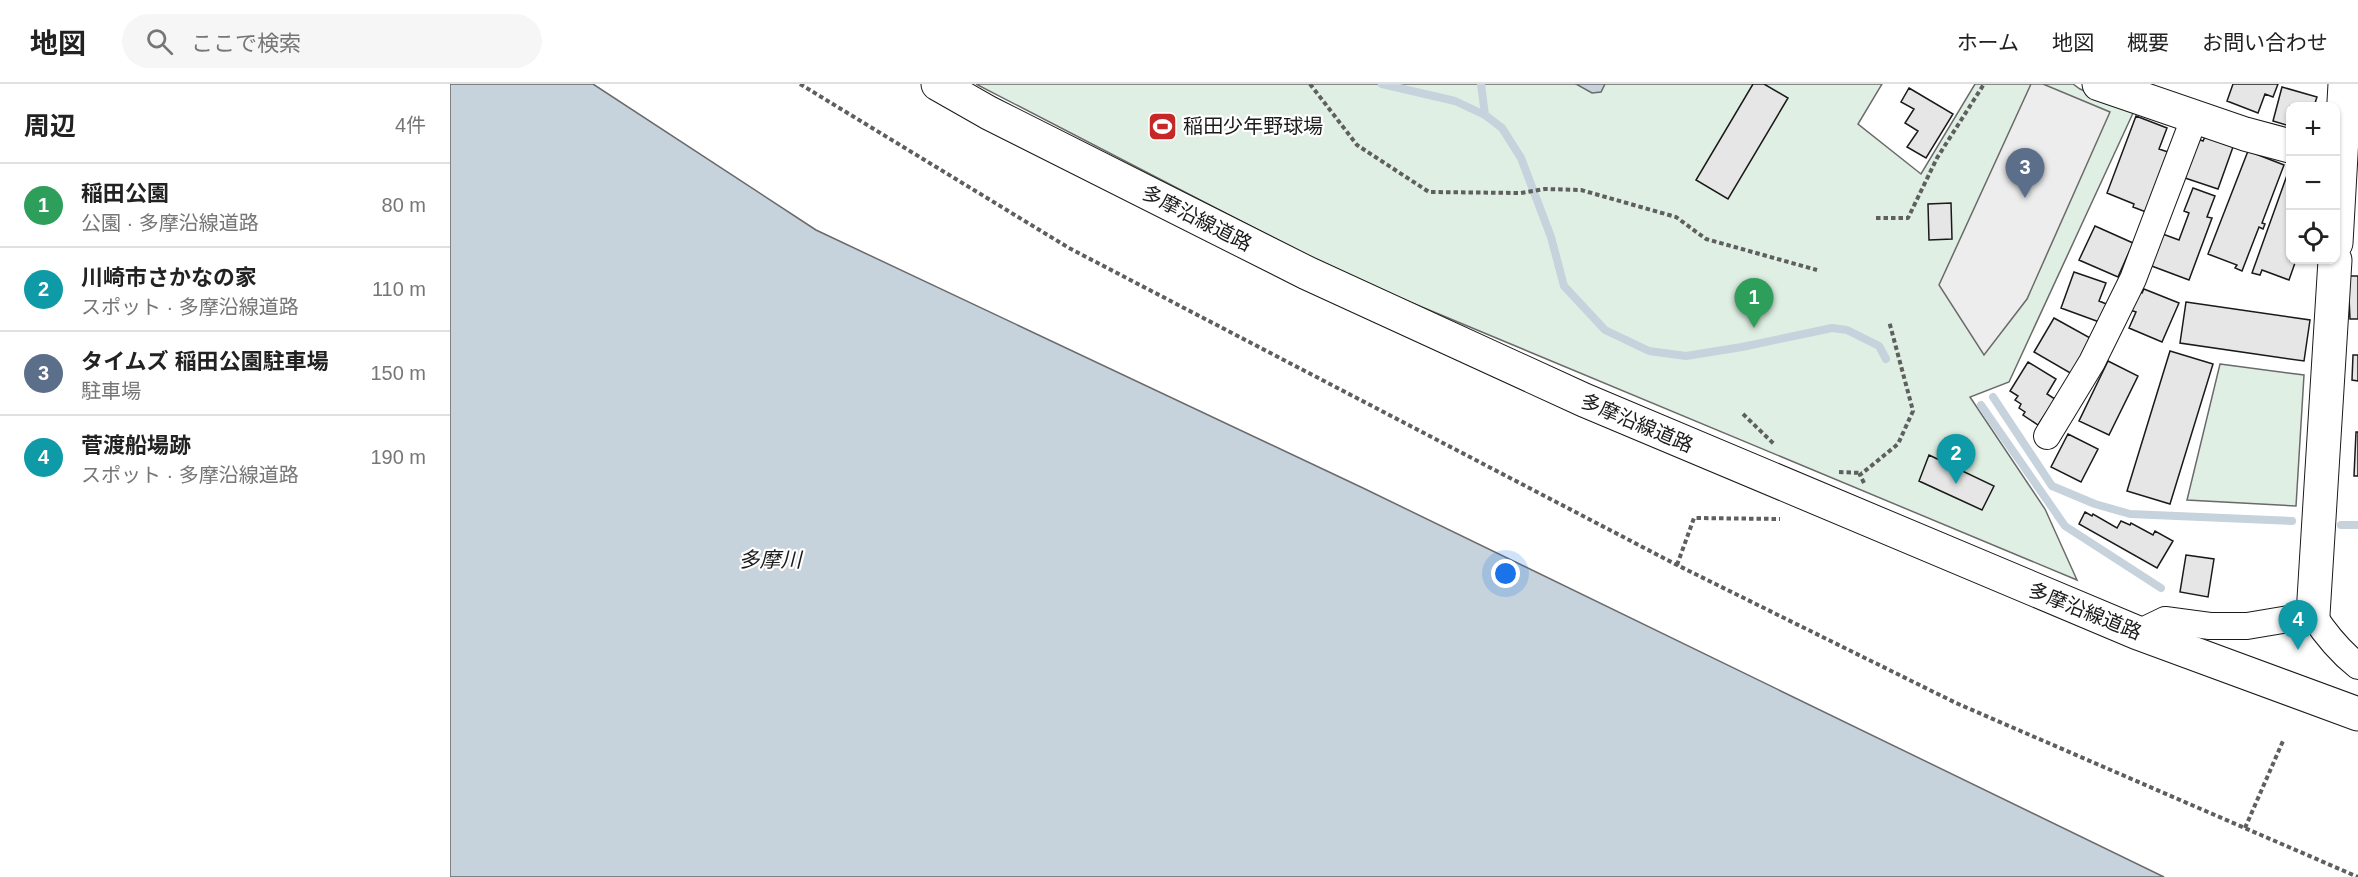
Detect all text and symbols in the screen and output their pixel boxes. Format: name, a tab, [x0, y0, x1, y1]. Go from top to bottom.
search box	[122, 14, 542, 68]
icon: search	[143, 25, 176, 58]
text: 地図	[30, 28, 86, 59]
text: ここで検索	[191, 31, 301, 56]
text: ホーム	[1957, 31, 2019, 54]
text: 地図	[2052, 31, 2094, 54]
text: 概要	[2127, 31, 2169, 54]
text: お問い合わせ	[2202, 31, 2328, 54]
map controls	[2286, 102, 2340, 264]
button: +	[2286, 102, 2340, 156]
sports icon: 稲田少年野球場	[1146, 110, 1178, 142]
text: 周辺	[24, 111, 76, 141]
text: 4件	[395, 114, 426, 136]
place label: 稲田少年野球場	[1183, 115, 1323, 137]
pin: 3	[2006, 148, 2044, 198]
button: −	[2286, 156, 2340, 210]
text: 稲田公園	[81, 181, 169, 206]
street label: 多摩沿線道路	[1139, 181, 1255, 255]
text: 1	[38, 194, 49, 216]
text: 80 m	[382, 194, 426, 216]
button: locate	[2286, 210, 2340, 264]
text: 公園 · 多摩沿線道路	[81, 212, 259, 234]
text: 川崎市さかなの家	[81, 265, 257, 290]
text: 2	[38, 278, 49, 300]
text: 110 m	[372, 278, 426, 300]
pin: 1	[1734, 278, 1774, 328]
text: スポット · 多摩沿線道路	[81, 296, 299, 318]
text: タイムズ 稲田公園駐車場	[81, 349, 329, 374]
text: 3	[38, 362, 49, 384]
text: 150 m	[370, 362, 426, 384]
text: 駐車場	[81, 380, 141, 402]
street label: 多摩沿線道路	[1577, 389, 1697, 457]
text: 菅渡船場跡	[81, 433, 191, 458]
pin: 2	[1936, 434, 1976, 484]
text: 4	[38, 446, 49, 468]
text: 190 m	[370, 446, 426, 468]
text: スポット · 多摩沿線道路	[81, 464, 299, 486]
water label: 多摩川	[739, 548, 803, 571]
your location	[1491, 559, 1520, 588]
street label: 多摩沿線道路	[2025, 578, 2145, 644]
pin: 4	[2278, 600, 2318, 650]

